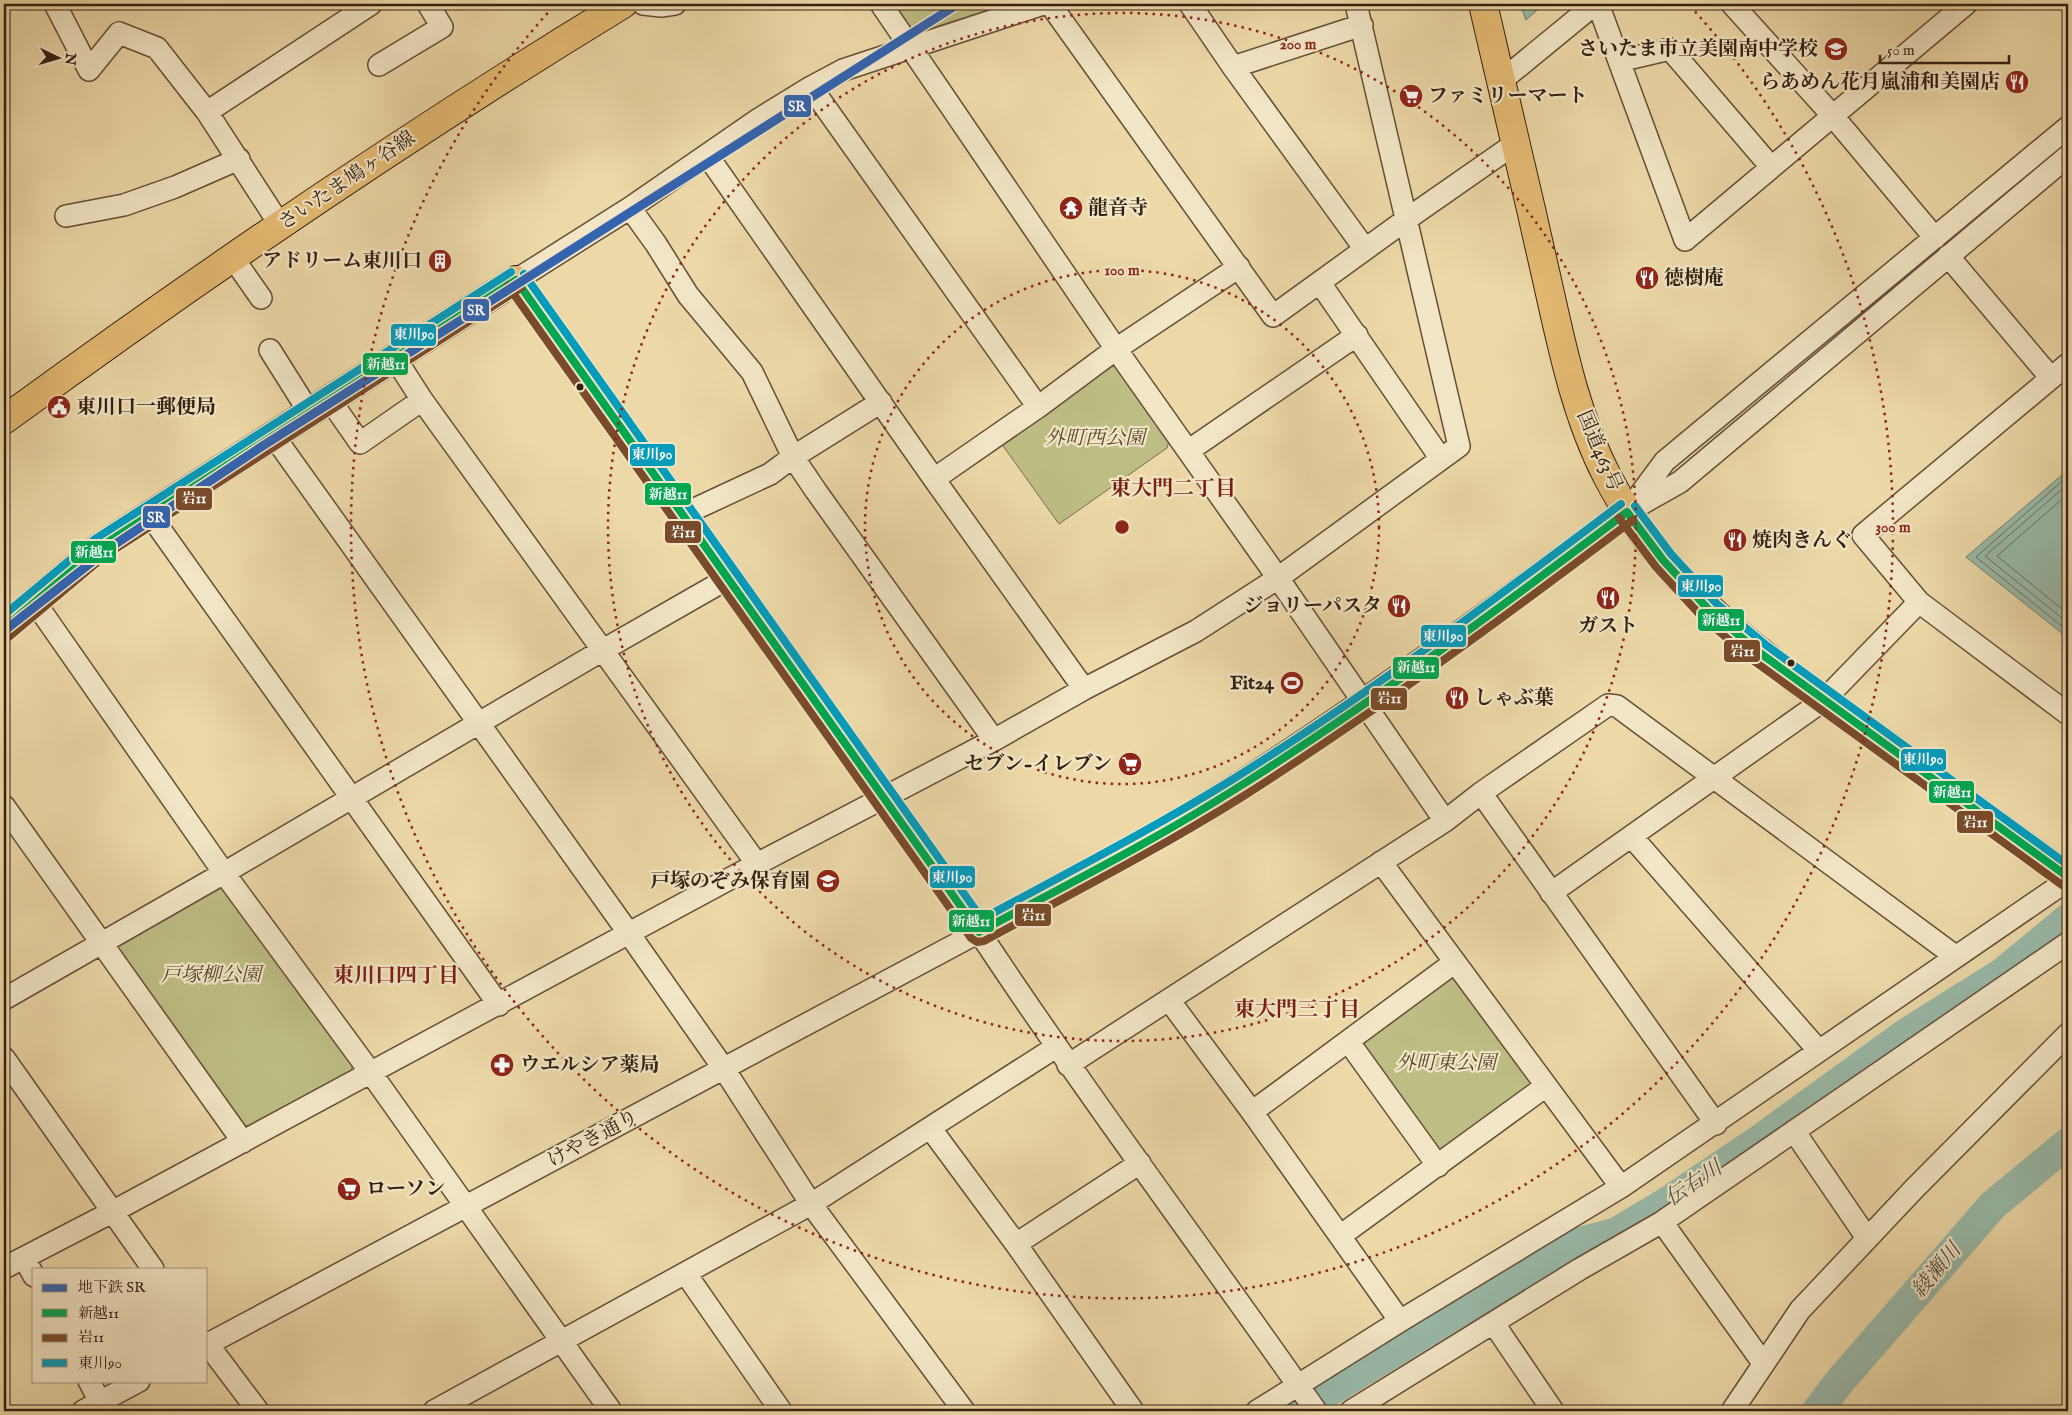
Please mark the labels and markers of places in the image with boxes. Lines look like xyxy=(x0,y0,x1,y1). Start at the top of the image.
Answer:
school or university icon: さいたま市立美園南中学校 xyxy=(1823,36,1849,62)
place label: さいたま市立美園南中学校 xyxy=(1578,37,1818,62)
restaurant icon: らあめん花月嵐浦和美園店 xyxy=(2004,69,2030,95)
place label: らあめん花月嵐浦和美園店 xyxy=(1760,70,2000,95)
supermarket icon: ファミリーマート xyxy=(1398,83,1424,109)
place label: ファミリーマート xyxy=(1428,84,1588,109)
temple icon: 龍音寺 xyxy=(1058,195,1084,221)
place label: 龍音寺 xyxy=(1088,196,1148,221)
building icon: アドリーム東川口 xyxy=(427,248,453,274)
place label: アドリーム東川口 xyxy=(262,249,422,274)
restaurant icon: 徳樹庵 xyxy=(1634,265,1660,291)
place label: 徳樹庵 xyxy=(1664,266,1724,291)
unlabelled marker xyxy=(575,382,585,392)
public building icon: 東川口一郵便局 xyxy=(46,394,72,420)
place label: 東川口一郵便局 xyxy=(76,395,216,420)
centre of rings xyxy=(1113,518,1131,536)
restaurant icon: 焼肉きんぐ xyxy=(1722,527,1748,553)
place label: 焼肉きんぐ xyxy=(1752,528,1852,553)
restaurant icon: ガスト xyxy=(1595,585,1621,611)
restaurant icon: ジョリーパスタ xyxy=(1386,593,1412,619)
place label: ジョリーパスタ xyxy=(1243,594,1382,619)
place label: ガスト xyxy=(1578,614,1638,639)
unlabelled marker xyxy=(1786,658,1796,668)
sports icon: Fit24 xyxy=(1279,670,1305,696)
place label: Fit24 xyxy=(1230,671,1275,696)
restaurant icon: しゃぶ葉 xyxy=(1444,685,1470,711)
place label: しゃぶ葉 xyxy=(1474,686,1554,711)
supermarket icon: セブン-イレブン xyxy=(1117,751,1143,777)
place label: セブン-イレブン xyxy=(964,752,1112,777)
school or university icon: 戸塚のぞみ保育園 xyxy=(815,868,841,894)
place label: 戸塚のぞみ保育園 xyxy=(650,869,810,894)
pharmacy icon: ウエルシア薬局 xyxy=(489,1052,515,1078)
place label: ウエルシア薬局 xyxy=(520,1053,660,1078)
supermarket icon: ローソン xyxy=(336,1176,362,1202)
place label: ローソン xyxy=(366,1177,445,1202)

